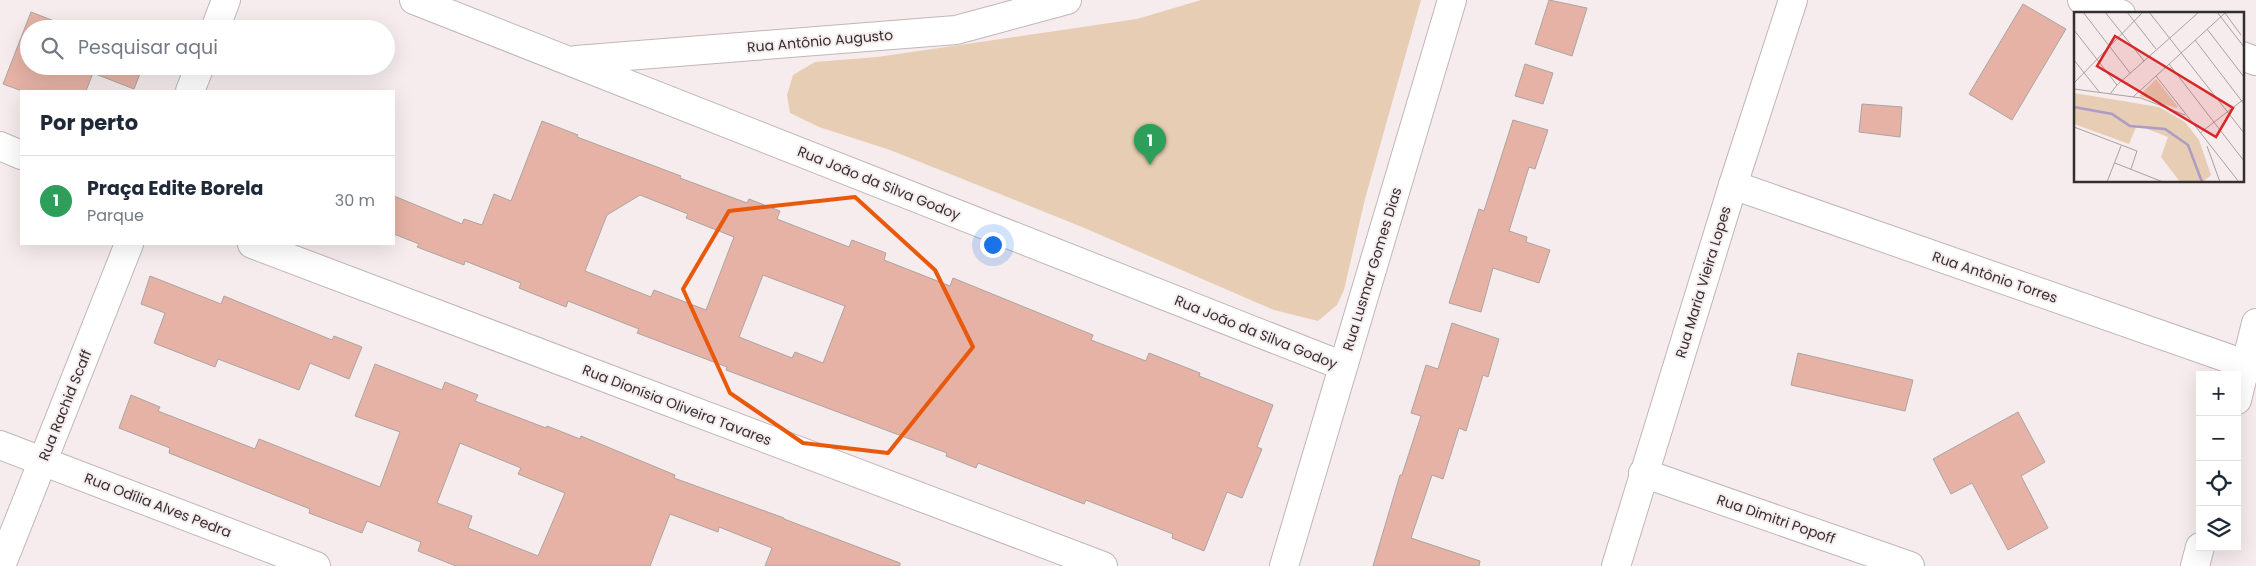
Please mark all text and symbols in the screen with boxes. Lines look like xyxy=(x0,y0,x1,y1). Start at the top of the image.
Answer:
inset map xyxy=(2074,12,2244,182)
search box xyxy=(20,20,395,75)
street label: Rua Antônio Augusto xyxy=(746,25,894,57)
icon: search xyxy=(38,34,66,62)
text: Pesquisar aqui xyxy=(78,34,218,61)
text: Por perto xyxy=(40,108,138,137)
pin: 1 xyxy=(1134,124,1166,165)
street label: Rua João da Silva Godoy xyxy=(794,141,964,225)
text: Praça Edite Borela xyxy=(87,175,264,202)
street label: Rua Lusmar Gomes Dias xyxy=(1338,185,1406,353)
text: 1 xyxy=(53,189,59,212)
text: 30 m xyxy=(335,189,375,212)
text: Parque xyxy=(87,204,144,227)
street label: Rua Maria Vieira Lopes xyxy=(1670,204,1736,360)
your location xyxy=(980,232,1006,258)
street label: Rua Antônio Torres xyxy=(1930,246,2060,308)
street label: Rua João da Silva Godoy xyxy=(1171,290,1341,374)
street label: Rua Rachid Scaff xyxy=(34,346,97,464)
street label: Rua Dionísia Oliveira Tavares xyxy=(579,360,775,450)
map controls xyxy=(2196,371,2241,551)
button: + xyxy=(2196,371,2241,416)
button: − xyxy=(2196,416,2241,461)
button: locate xyxy=(2196,461,2241,506)
street label: Rua Odília Alves Pedra xyxy=(82,468,234,542)
street label: Rua Dimitri Popoff xyxy=(1714,489,1838,549)
button: layers xyxy=(2196,506,2241,551)

